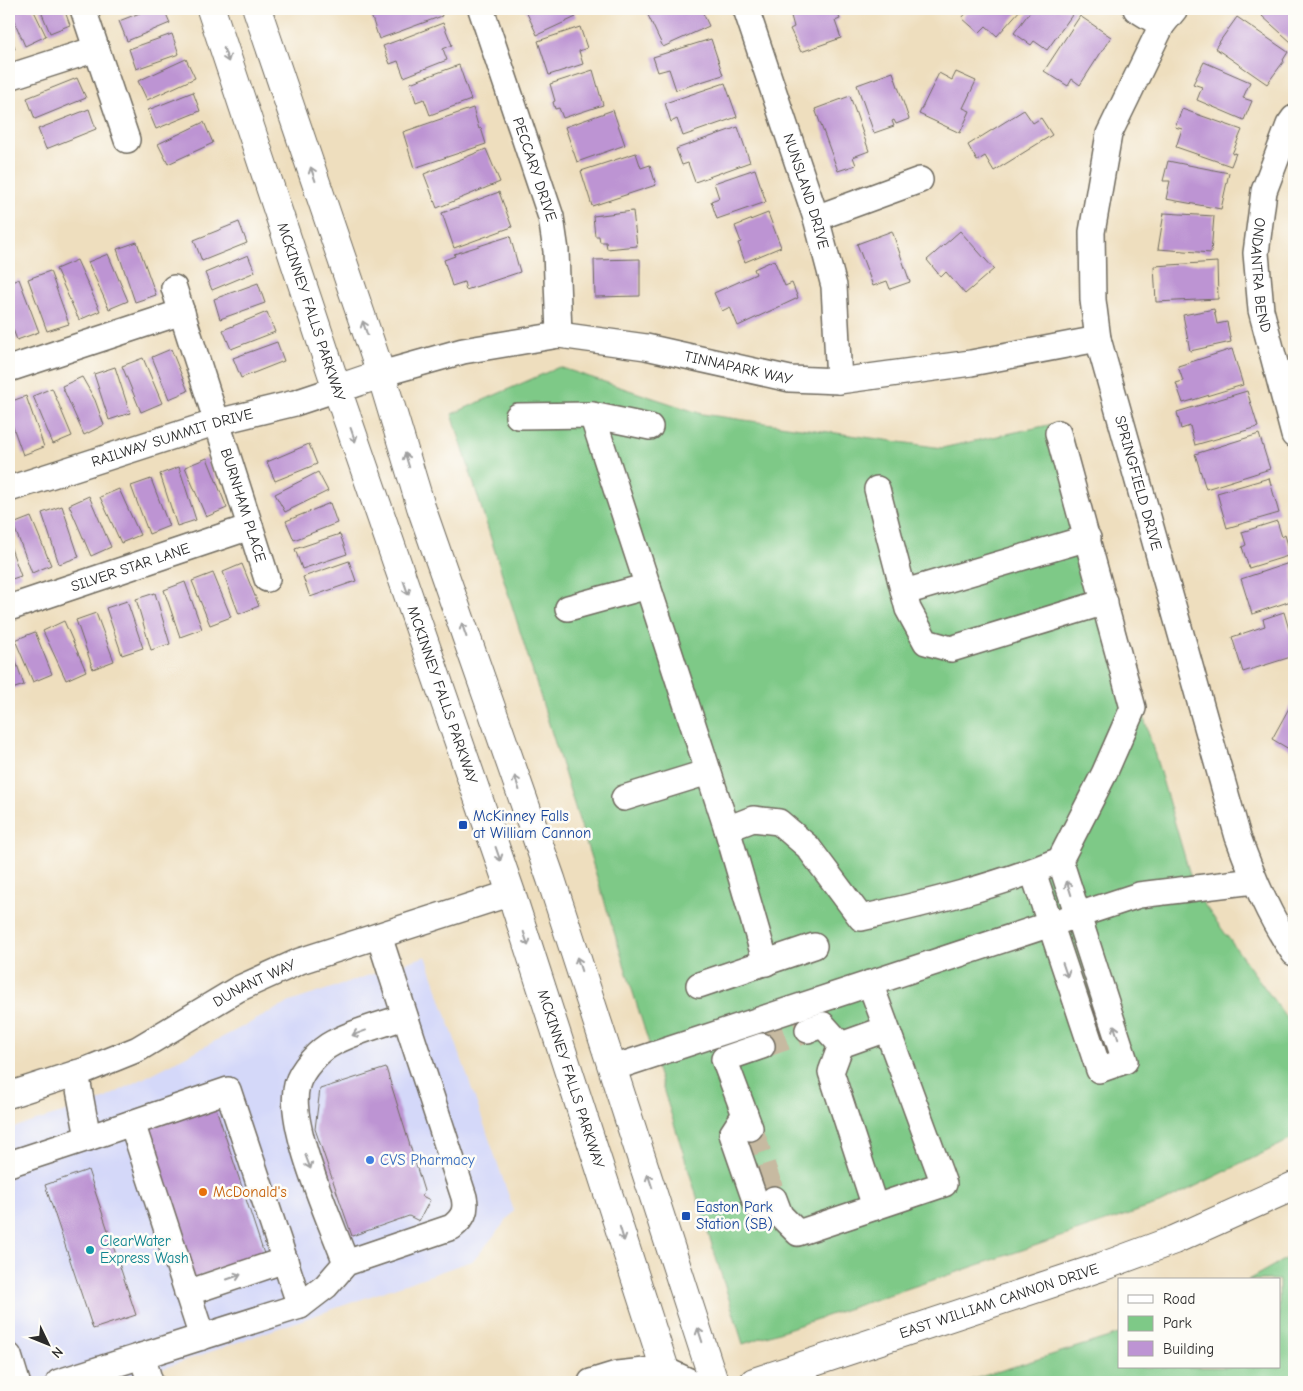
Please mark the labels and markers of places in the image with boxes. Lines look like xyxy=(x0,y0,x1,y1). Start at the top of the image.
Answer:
place label: McKinney Falls at William Cannon xyxy=(473,807,591,842)
marker: McKinney Falls at William Cannon xyxy=(457,819,469,831)
place label: CVS Pharmacy xyxy=(380,1151,475,1169)
marker: CVS Pharmacy xyxy=(364,1154,376,1166)
place label: McDonald's xyxy=(213,1183,287,1201)
marker: McDonald's xyxy=(197,1186,209,1198)
place label: Easton Park Station (SB) xyxy=(696,1198,774,1233)
marker: Easton Park Station (SB) xyxy=(680,1210,692,1222)
place label: ClearWater Express Wash xyxy=(100,1232,189,1267)
marker: ClearWater Express Wash xyxy=(84,1244,96,1256)

